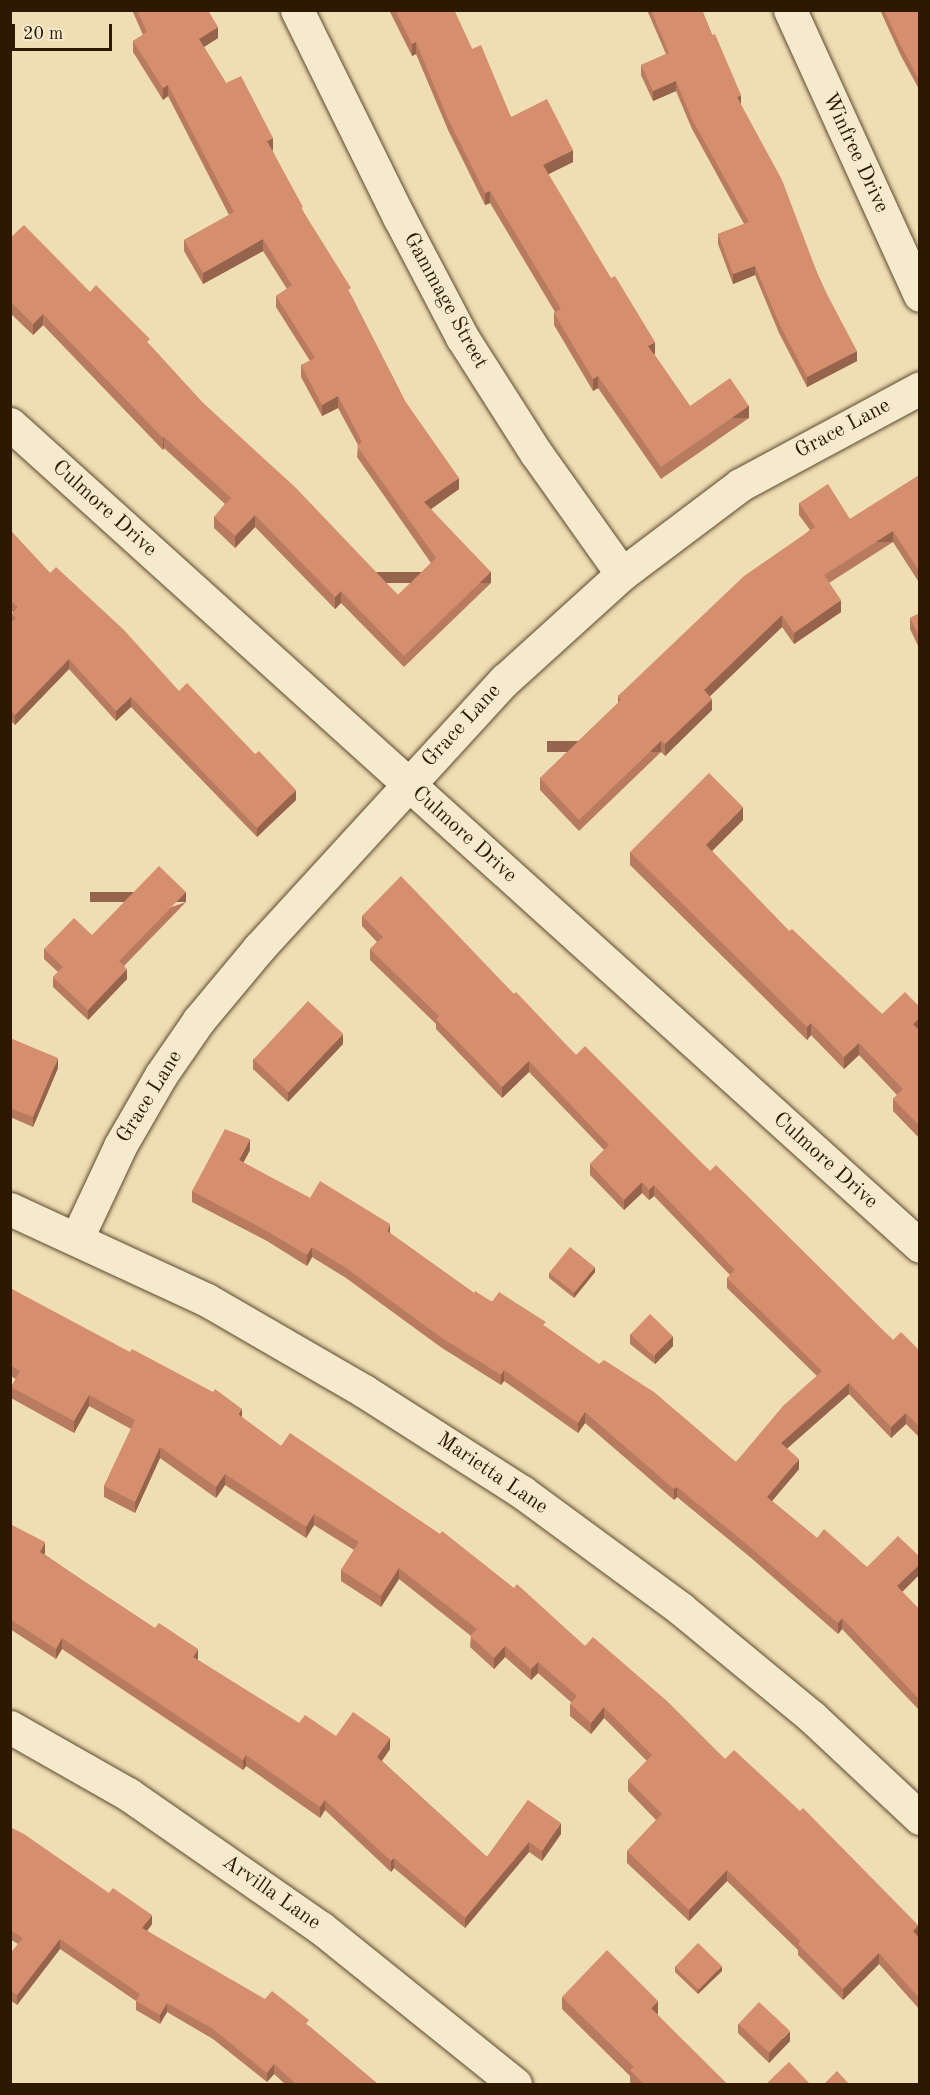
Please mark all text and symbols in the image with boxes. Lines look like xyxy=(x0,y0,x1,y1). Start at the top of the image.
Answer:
scale bar xyxy=(15,12,116,50)
text: 20 m xyxy=(23,25,63,43)
street label: Winfree Drive xyxy=(816,89,894,217)
street label: Gammage Street xyxy=(397,229,493,373)
street label: Grace Lane xyxy=(791,393,895,465)
street label: Culmore Drive xyxy=(46,455,162,563)
street label: Grace Lane xyxy=(417,679,507,773)
street label: Culmore Drive xyxy=(406,781,522,889)
street label: Grace Lane xyxy=(112,1046,188,1148)
street label: Culmore Drive xyxy=(767,1107,883,1215)
street label: Marietta Lane xyxy=(432,1428,552,1520)
street label: Arvilla Lane xyxy=(217,1850,325,1936)

